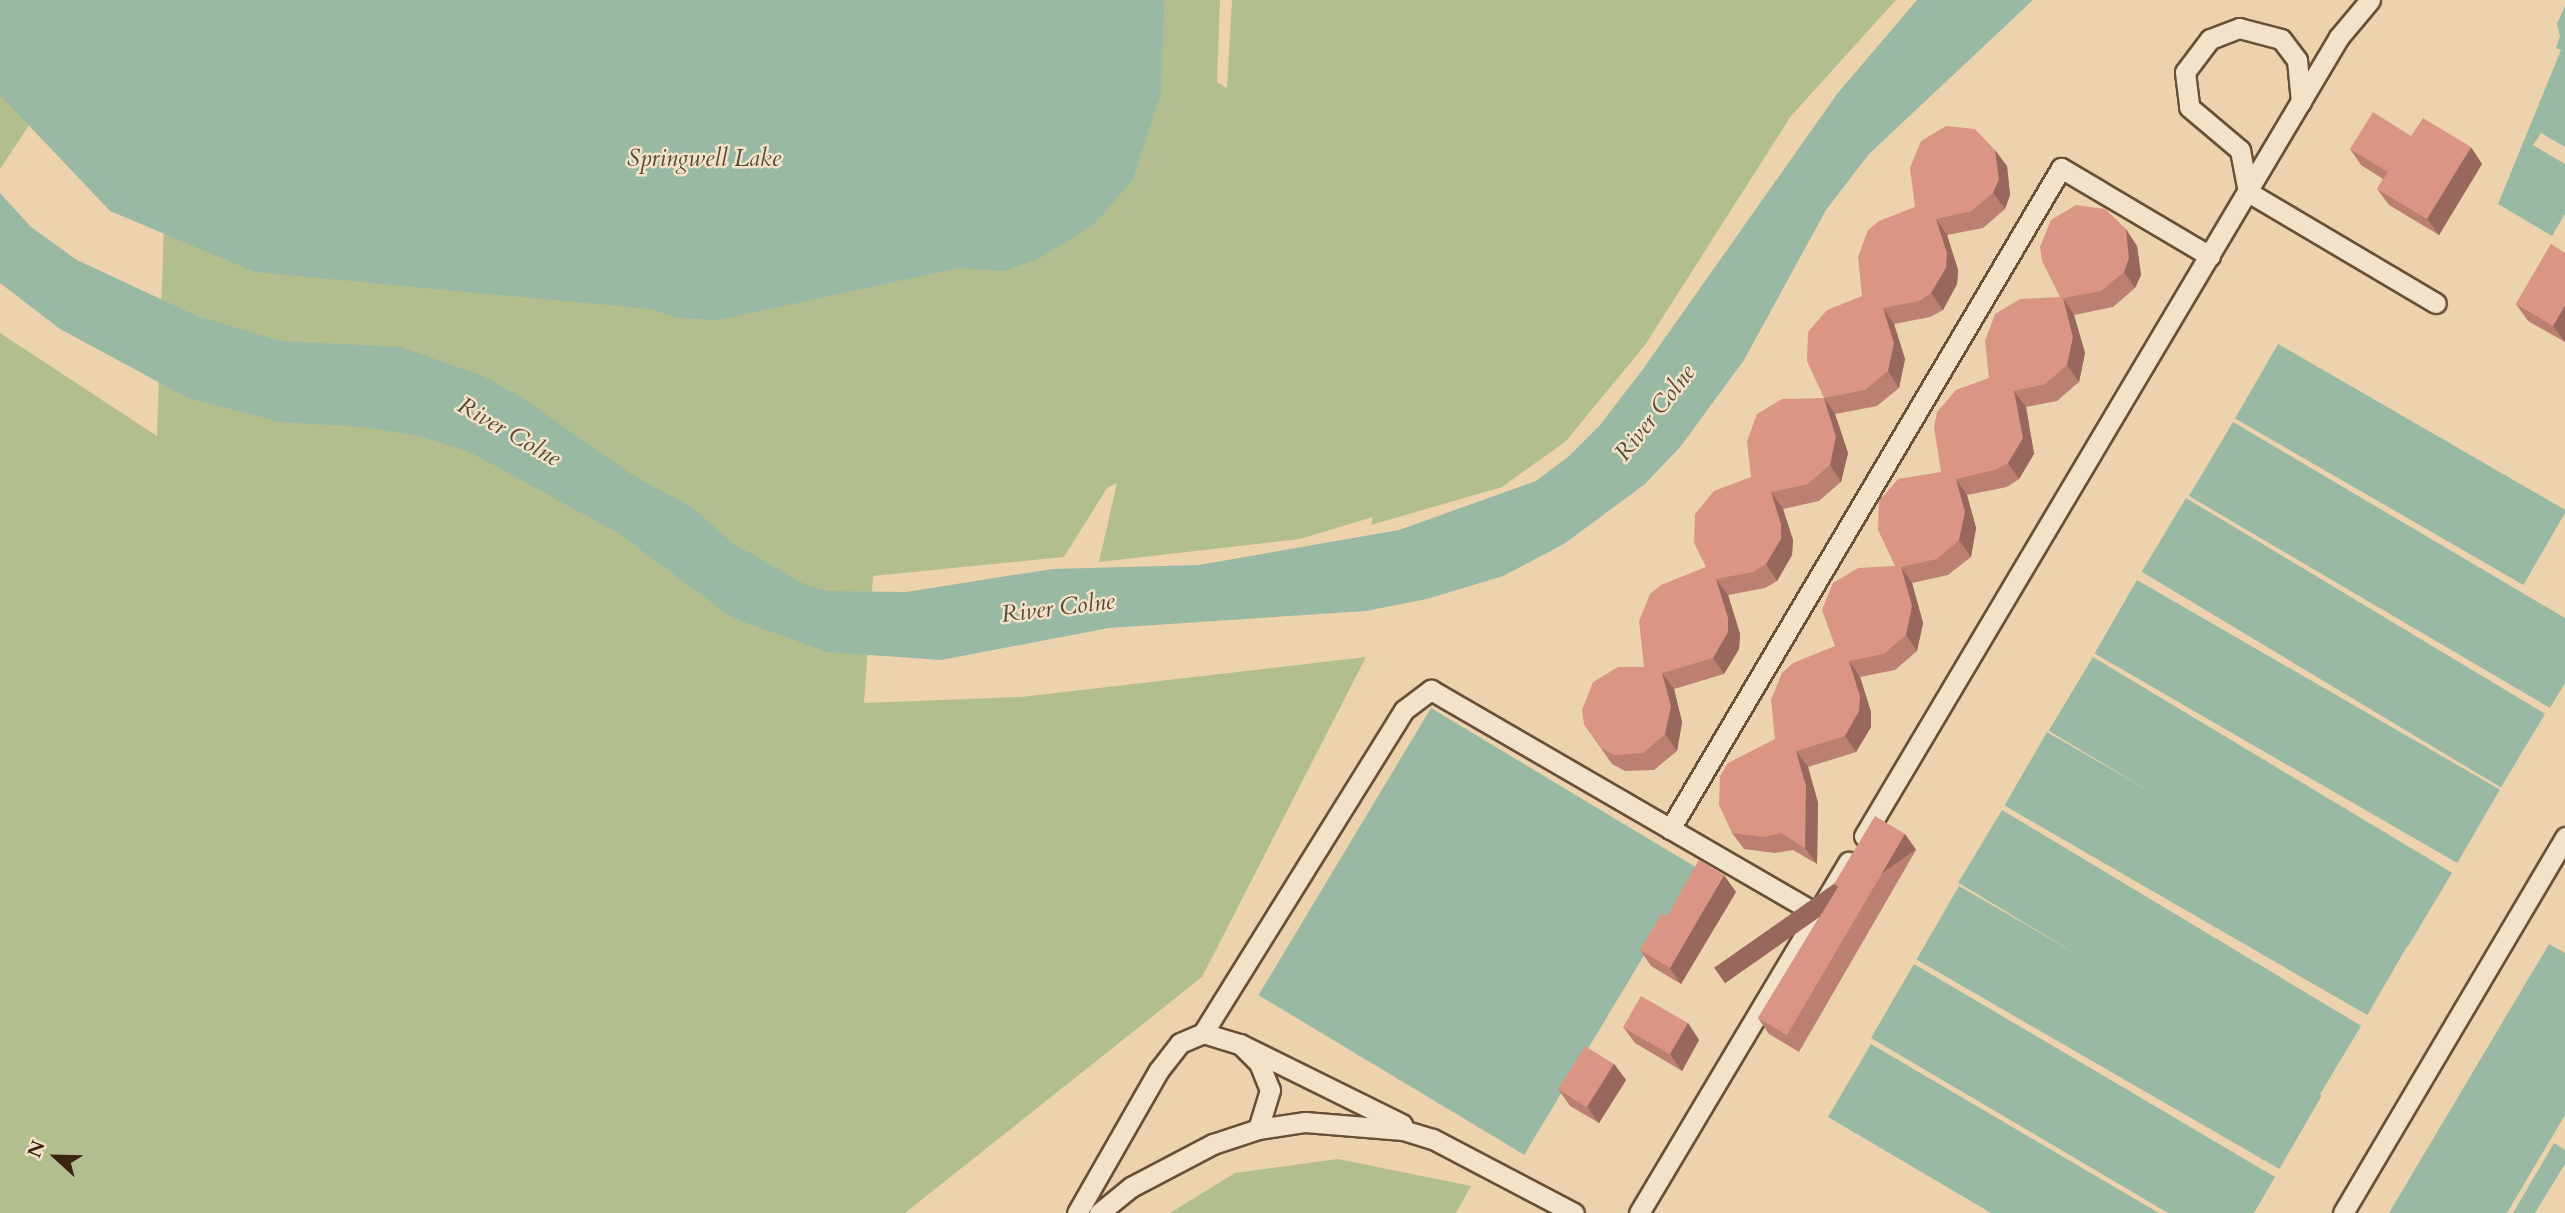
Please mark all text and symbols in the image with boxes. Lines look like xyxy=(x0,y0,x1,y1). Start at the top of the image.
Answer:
water label: Springwell Lake xyxy=(627,145,781,173)
water label: River Colne xyxy=(1609,359,1701,467)
water label: River Colne xyxy=(452,391,566,473)
water label: River Colne xyxy=(1000,587,1116,629)
north arrow xyxy=(21,1122,91,1192)
text: N xyxy=(21,1137,52,1162)

